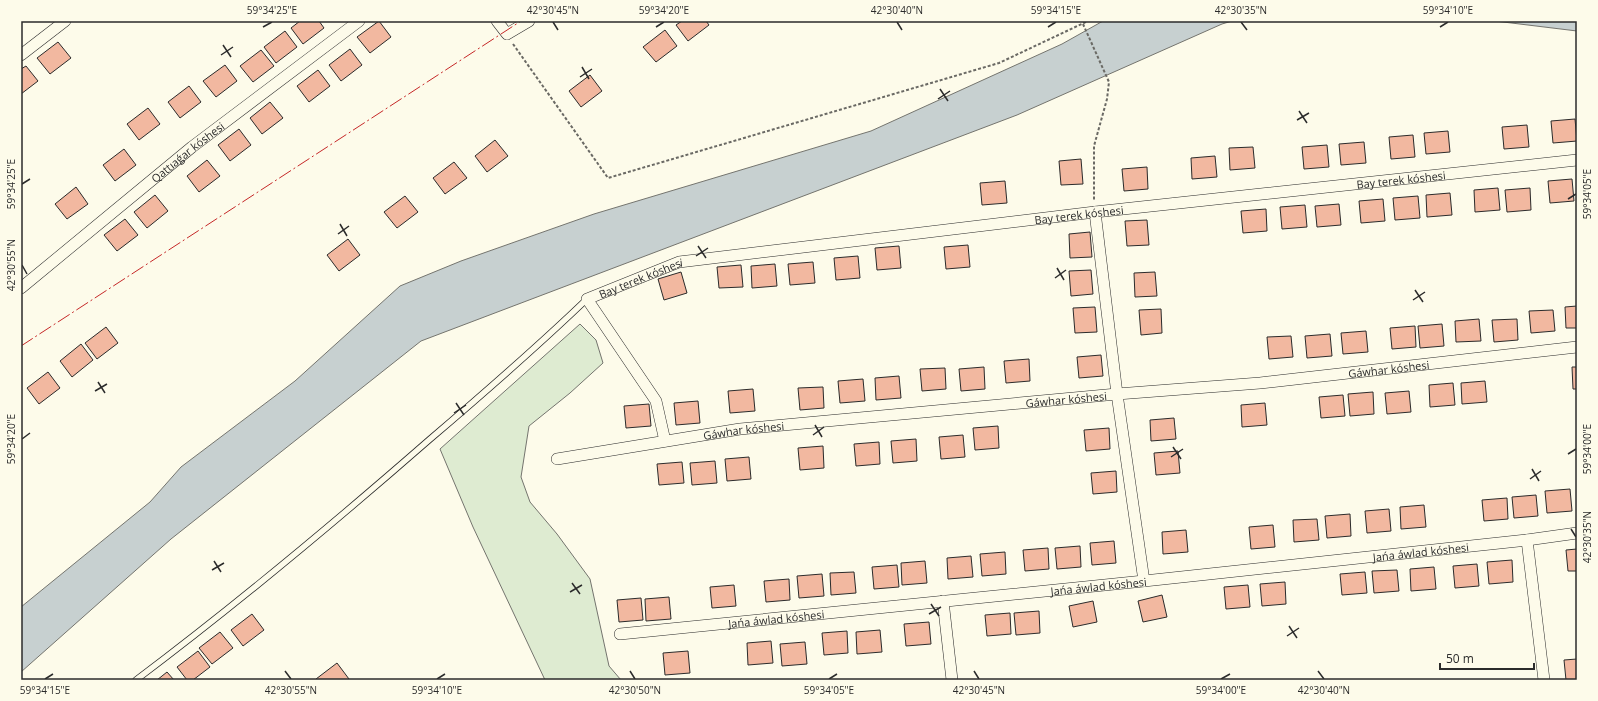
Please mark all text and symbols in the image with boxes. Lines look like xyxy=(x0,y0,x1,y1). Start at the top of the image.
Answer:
text: 59°34'25"E xyxy=(247,3,297,17)
text: 42°30'45"N xyxy=(527,3,579,17)
text: 59°34'20"E xyxy=(639,3,689,17)
text: 42°30'40"N xyxy=(871,3,923,17)
text: 59°34'15"E xyxy=(1031,3,1081,17)
text: 42°30'35"N xyxy=(1215,3,1267,17)
text: 59°34'10"E xyxy=(1423,3,1473,17)
street label: Qattıaǵar kóshesi xyxy=(148,118,227,185)
text: 59°34'25"E xyxy=(4,159,18,209)
street label: Bay terek kóshesi xyxy=(1356,167,1446,191)
text: 59°34'05"E xyxy=(1580,169,1594,219)
street label: Bay terek kóshesi xyxy=(1033,201,1124,227)
text: 42°30'55"N xyxy=(4,239,18,291)
street label: Bay terek kóshesi xyxy=(596,254,683,301)
street label: Gáwhar kóshesi xyxy=(1347,356,1430,380)
street label: Gáwhar kóshesi xyxy=(1025,387,1107,410)
text: 59°34'20"E xyxy=(4,414,18,464)
street label: Gáwhar kóshesi xyxy=(702,417,785,442)
text: 59°34'00"E xyxy=(1580,424,1594,474)
text: 42°30'35"N xyxy=(1580,511,1594,563)
street label: Jańa áwlad kóshesi xyxy=(1371,539,1470,564)
street label: Jańa áwlad kóshesi xyxy=(1049,573,1147,598)
street label: Jańa áwlad kóshesi xyxy=(726,606,825,631)
scale bar xyxy=(1440,645,1534,671)
text: 50 m xyxy=(1446,650,1474,667)
text: 59°34'15"E xyxy=(20,683,70,697)
text: 42°30'55"N xyxy=(265,683,317,697)
text: 59°34'10"E xyxy=(412,683,462,697)
text: 42°30'50"N xyxy=(609,683,661,697)
text: 59°34'05"E xyxy=(804,683,854,697)
text: 42°30'45"N xyxy=(953,683,1005,697)
text: 59°34'00"E xyxy=(1196,683,1246,697)
text: 42°30'40"N xyxy=(1298,683,1350,697)

